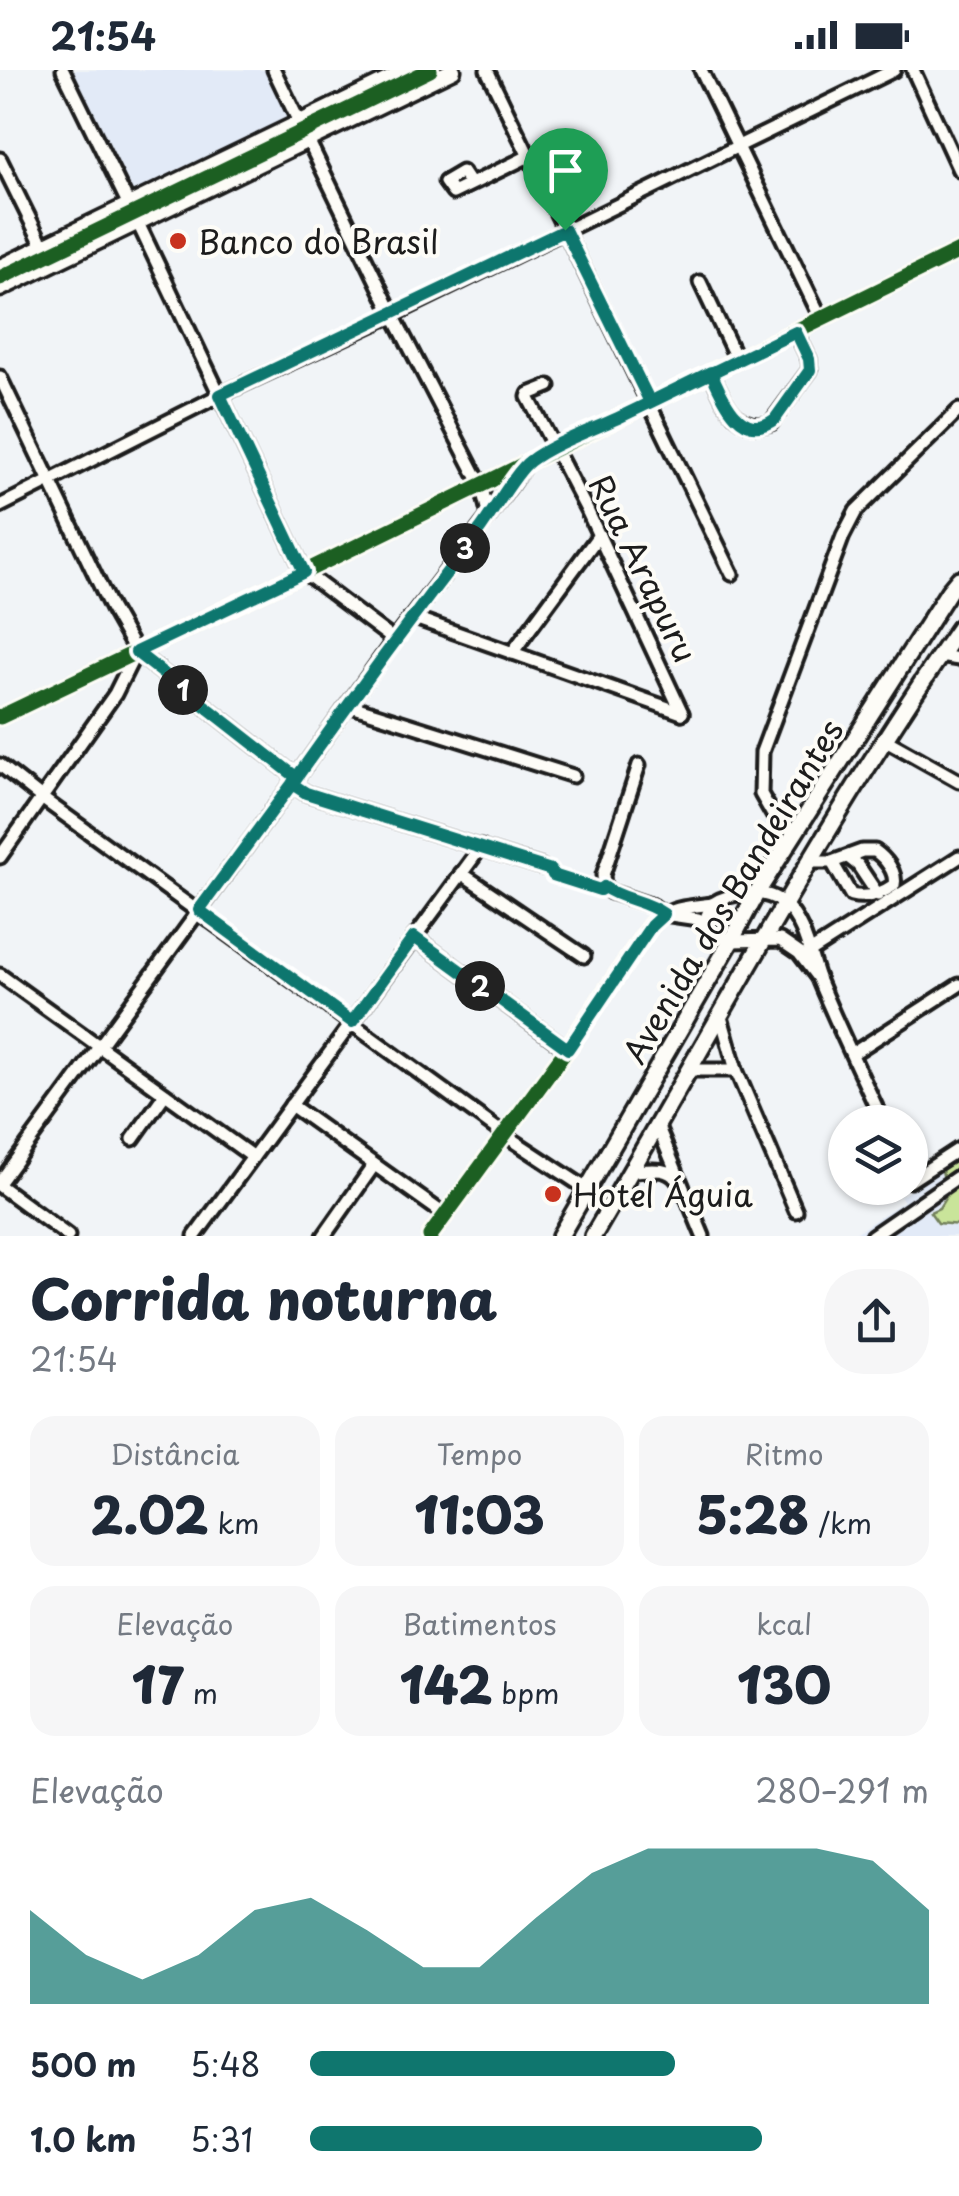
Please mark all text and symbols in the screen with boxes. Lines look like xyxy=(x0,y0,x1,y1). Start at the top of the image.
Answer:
text: 21:54 xyxy=(50,7,156,64)
pin xyxy=(523,128,608,231)
icon: arrive xyxy=(538,143,593,198)
place label: Banco do Brasil xyxy=(198,217,439,265)
marker: Banco do Brasil xyxy=(167,230,189,252)
street label: Rua Arapuru xyxy=(578,466,710,670)
pin: 3 xyxy=(440,523,490,573)
text: 3 xyxy=(456,526,474,569)
pin: 1 xyxy=(158,665,208,715)
text: 1 xyxy=(176,668,190,711)
street label: Avenida dos Bandeirantes xyxy=(610,710,854,1072)
pin: 2 xyxy=(455,961,505,1011)
text: 2 xyxy=(470,964,490,1007)
map controls xyxy=(828,1105,928,1205)
button: layers xyxy=(828,1105,928,1205)
place label: Hotel Águia xyxy=(573,1170,753,1218)
marker: Hotel Águia xyxy=(542,1183,564,1205)
text: Corrida noturna xyxy=(30,1256,498,1339)
button: share xyxy=(824,1269,929,1374)
text: 21:54 xyxy=(30,1335,118,1383)
text: Distância xyxy=(110,1432,239,1475)
text: Tempo xyxy=(437,1432,522,1475)
text: Ritmo xyxy=(745,1432,824,1475)
text: 2.02 xyxy=(90,1475,208,1551)
text: 11:03 xyxy=(414,1475,545,1551)
text: 5:28 xyxy=(696,1475,809,1551)
text: km xyxy=(208,1501,260,1544)
text: /km xyxy=(809,1501,872,1544)
text: Elevação xyxy=(116,1602,233,1645)
text: Batimentos xyxy=(403,1602,556,1645)
text: kcal xyxy=(756,1602,812,1645)
text: 17 xyxy=(132,1645,183,1721)
text: 142 xyxy=(399,1645,492,1721)
text: 130 xyxy=(737,1645,831,1721)
text: m xyxy=(183,1671,218,1714)
text: bpm xyxy=(492,1671,560,1714)
text: Elevação xyxy=(30,1766,164,1814)
text: 280–291 m xyxy=(755,1766,929,1814)
text: 500 m xyxy=(30,2040,136,2088)
text: 5:48 xyxy=(190,2040,261,2088)
text: 1.0 km xyxy=(30,2115,136,2163)
text: 5:31 xyxy=(190,2115,253,2163)

